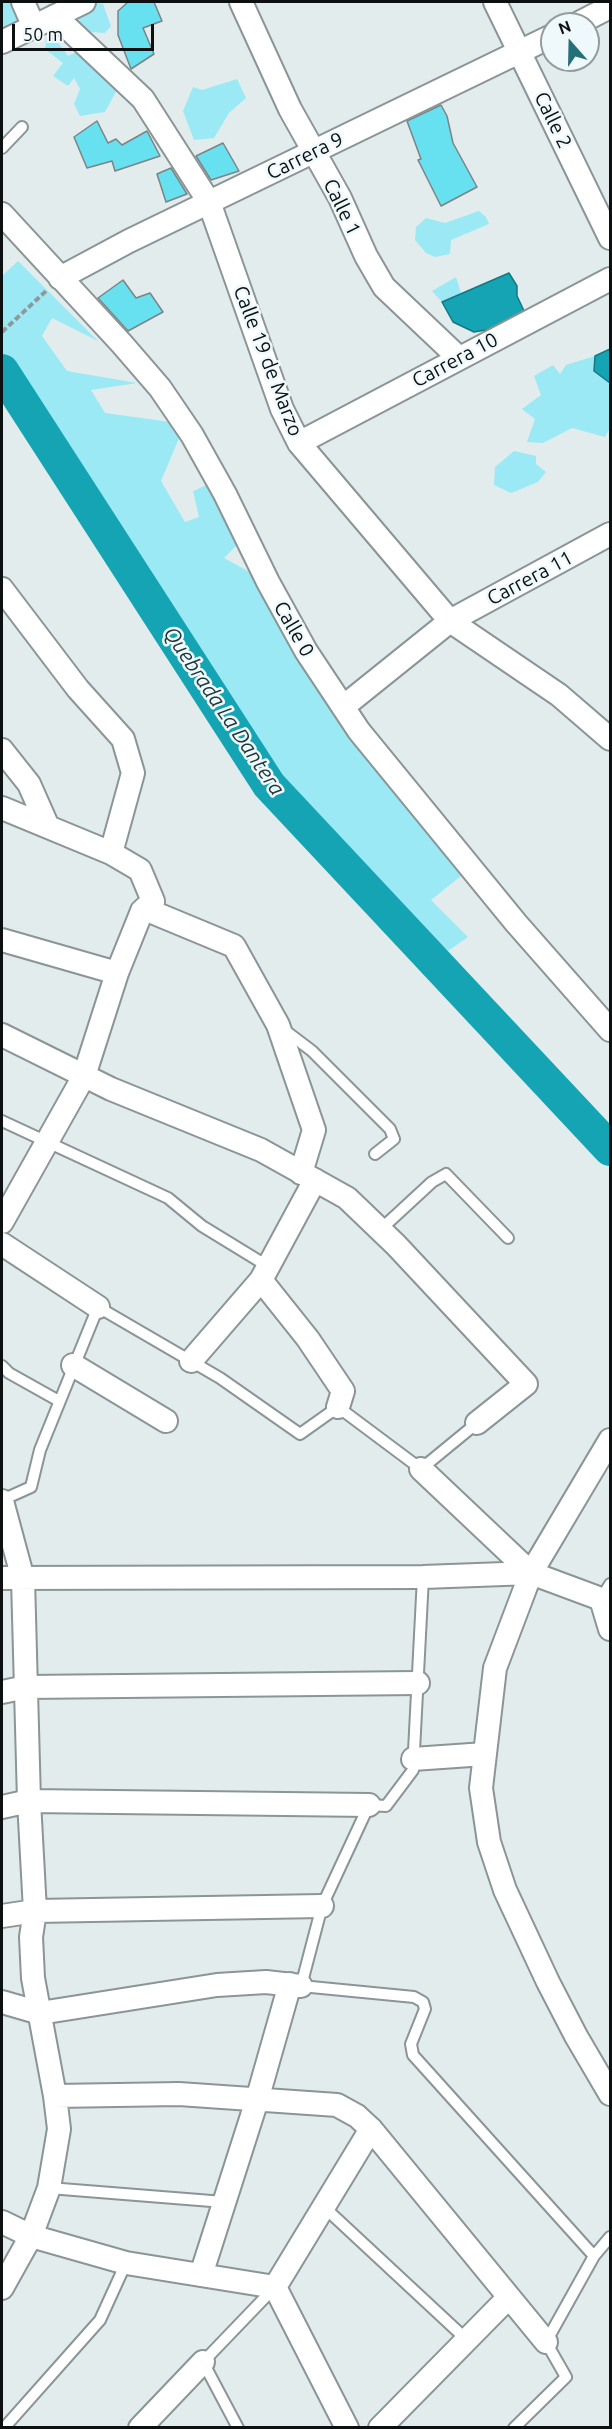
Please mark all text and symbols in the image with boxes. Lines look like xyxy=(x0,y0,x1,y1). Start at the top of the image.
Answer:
scale bar xyxy=(15,12,158,50)
north arrow xyxy=(540,12,600,72)
text: N xyxy=(556,16,573,37)
text: 50 m xyxy=(23,24,63,44)
street label: Calle 2 xyxy=(529,88,577,152)
street label: Carrera 9 xyxy=(263,127,347,185)
street label: Calle 1 xyxy=(318,175,366,239)
street label: Calle 19 de Marzo xyxy=(228,282,308,440)
street label: Carrera 10 xyxy=(408,327,502,393)
street label: Carrera 11 xyxy=(483,545,577,611)
street label: Calle 0 xyxy=(269,597,319,661)
water label: Quebrada La Dantera xyxy=(158,622,290,800)

